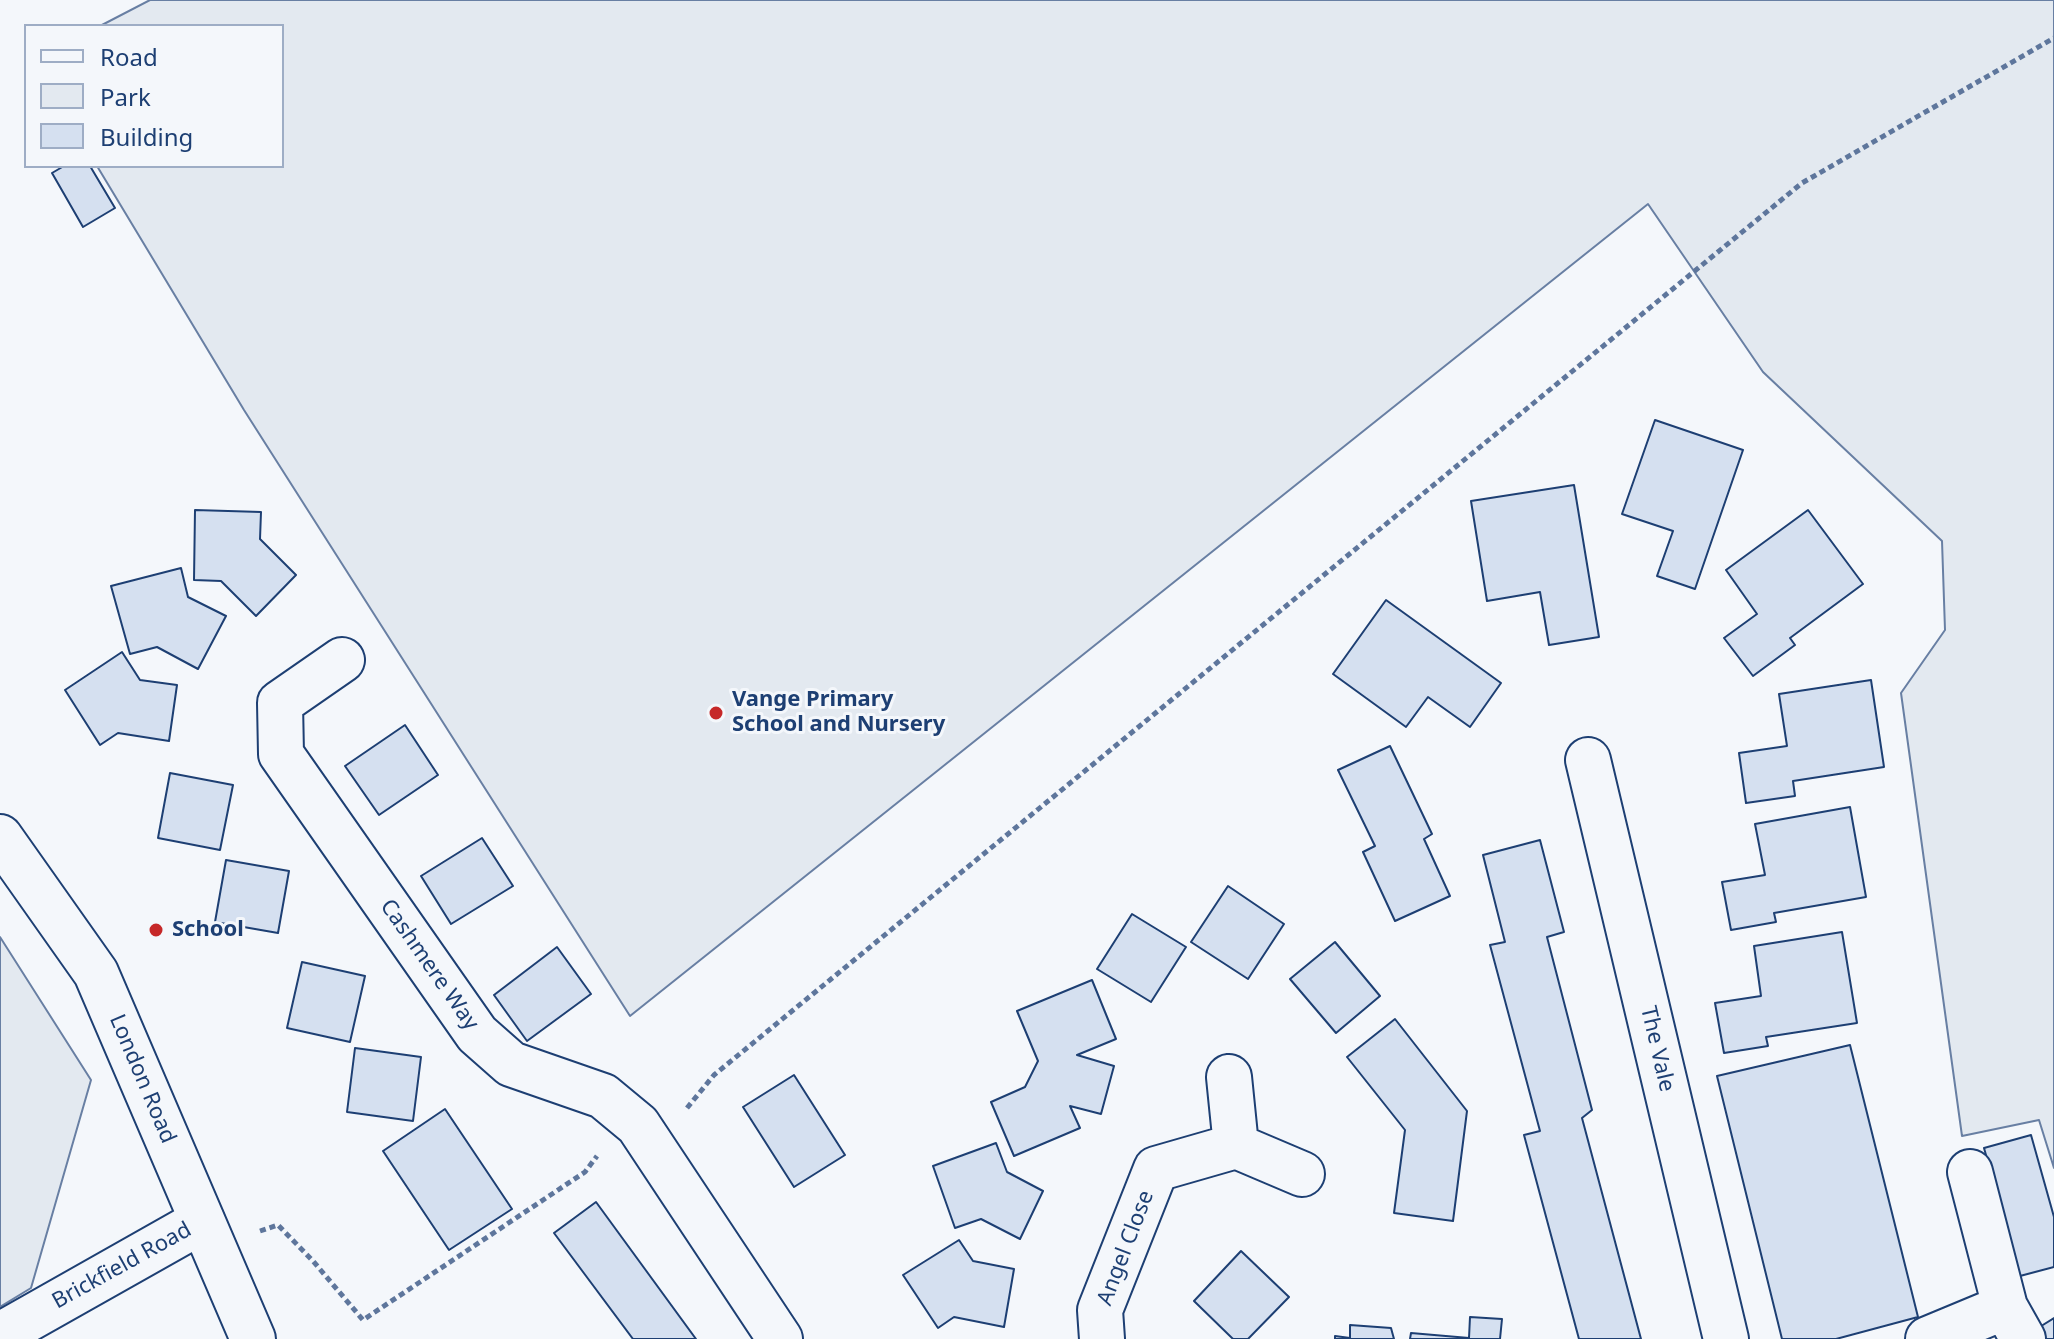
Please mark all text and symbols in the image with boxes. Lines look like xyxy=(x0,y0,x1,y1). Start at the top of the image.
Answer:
legend xyxy=(24,24,284,168)
text: Road xyxy=(100,40,158,73)
text: Park xyxy=(100,80,151,113)
text: Building xyxy=(100,120,193,153)
place label: Vange Primary School and Nursery xyxy=(732,687,945,738)
marker: Vange Primary School and Nursery xyxy=(707,704,725,722)
street label: Cashmere Way xyxy=(374,894,484,1036)
place label: School xyxy=(172,917,244,943)
marker: School xyxy=(147,921,165,939)
street label: The Vale xyxy=(1634,1004,1680,1094)
street label: London Road xyxy=(103,1011,181,1147)
street label: Angel Close xyxy=(1092,1187,1160,1309)
street label: Brickfield Road xyxy=(48,1217,196,1315)

